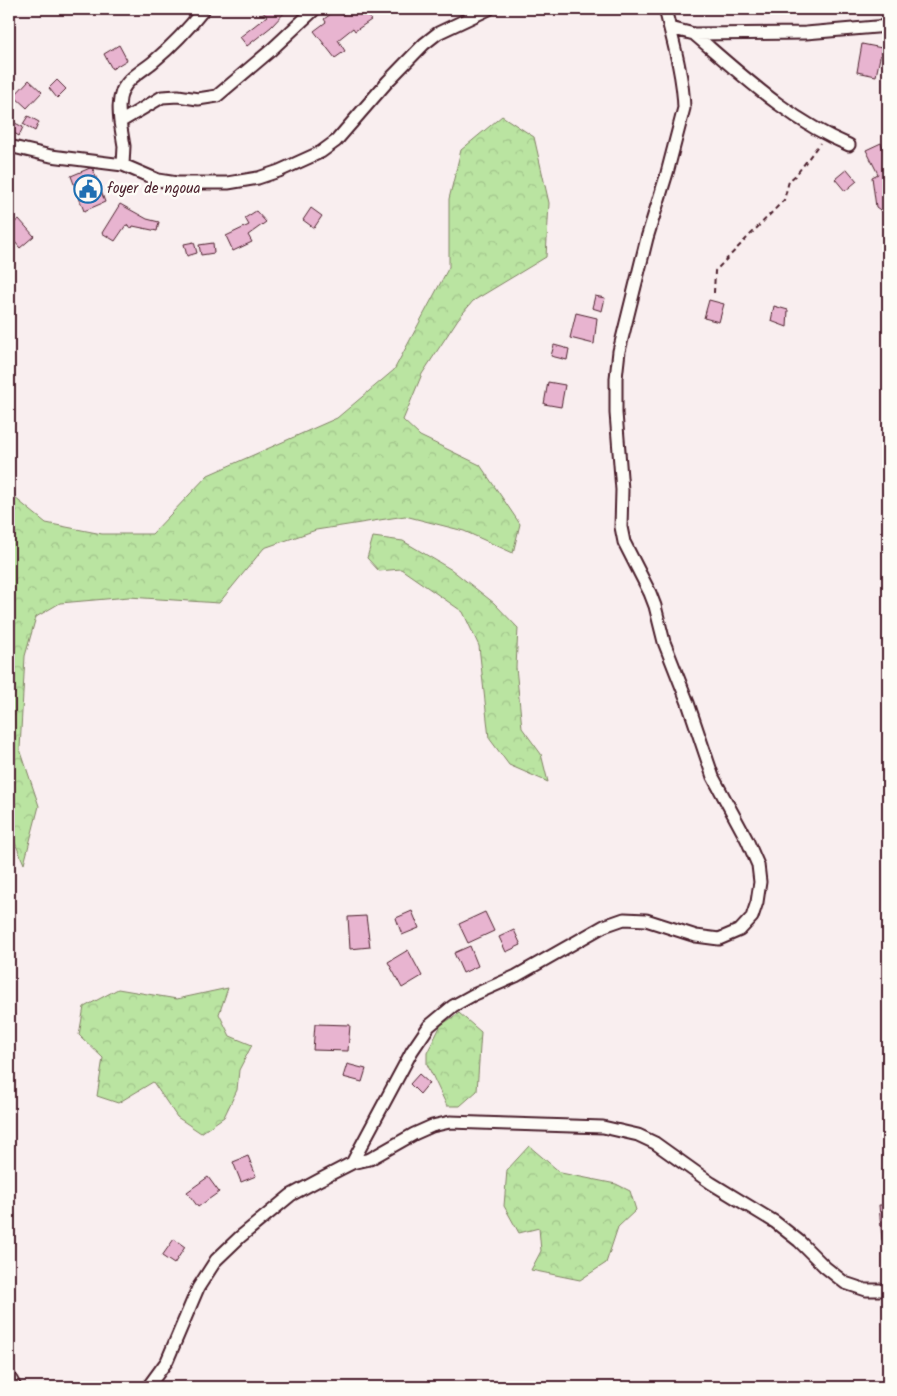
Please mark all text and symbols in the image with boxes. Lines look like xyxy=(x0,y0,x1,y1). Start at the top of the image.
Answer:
public building icon: foyer de ngoua xyxy=(73,174,103,204)
place label: foyer de ngoua xyxy=(107,177,201,201)

